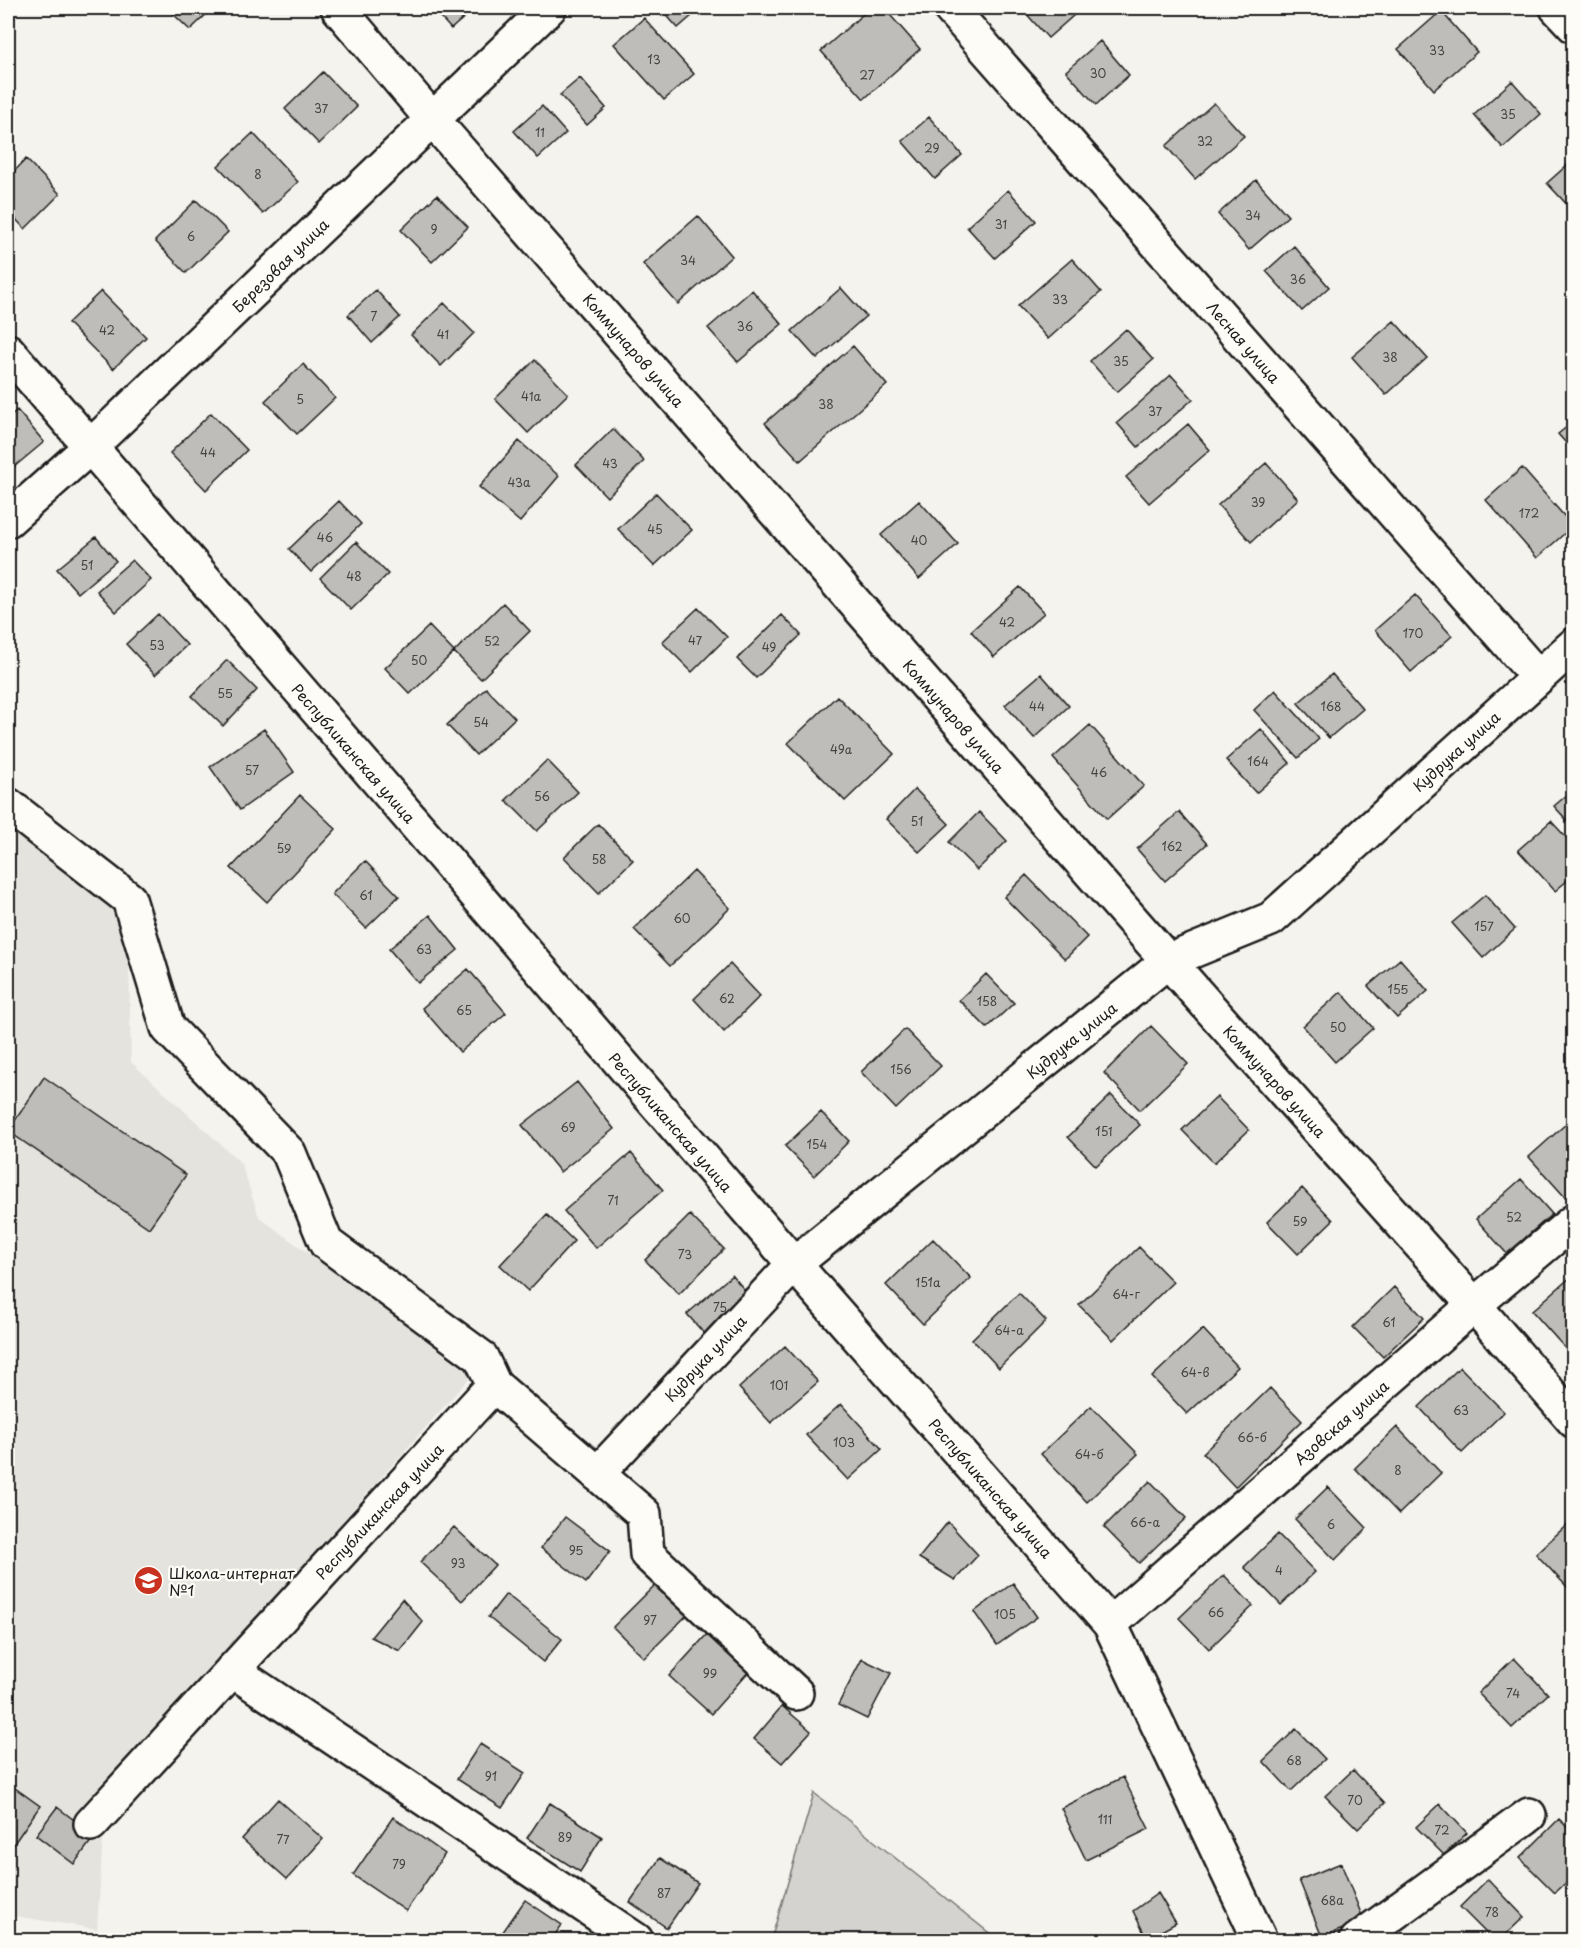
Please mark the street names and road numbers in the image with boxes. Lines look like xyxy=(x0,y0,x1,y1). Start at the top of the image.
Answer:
street label: Березовая улица xyxy=(226,212,334,317)
street label: Коммунаров улица xyxy=(578,288,690,412)
street label: Лесная улица xyxy=(1202,296,1286,388)
street label: Коммунаров улица xyxy=(898,654,1010,778)
street label: Республиканская улица xyxy=(287,678,422,828)
street label: Кудрука улица xyxy=(1407,705,1505,797)
street label: Кудрука улица xyxy=(1021,996,1122,1084)
street label: Коммунаров улица xyxy=(1218,1020,1332,1143)
street label: Республиканская улица xyxy=(604,1047,739,1197)
street label: Кудрука улица xyxy=(659,1309,752,1406)
street label: Азовская улица xyxy=(1289,1374,1394,1470)
street label: Республиканская улица xyxy=(924,1413,1059,1563)
street label: Республиканская улица xyxy=(310,1437,449,1584)

